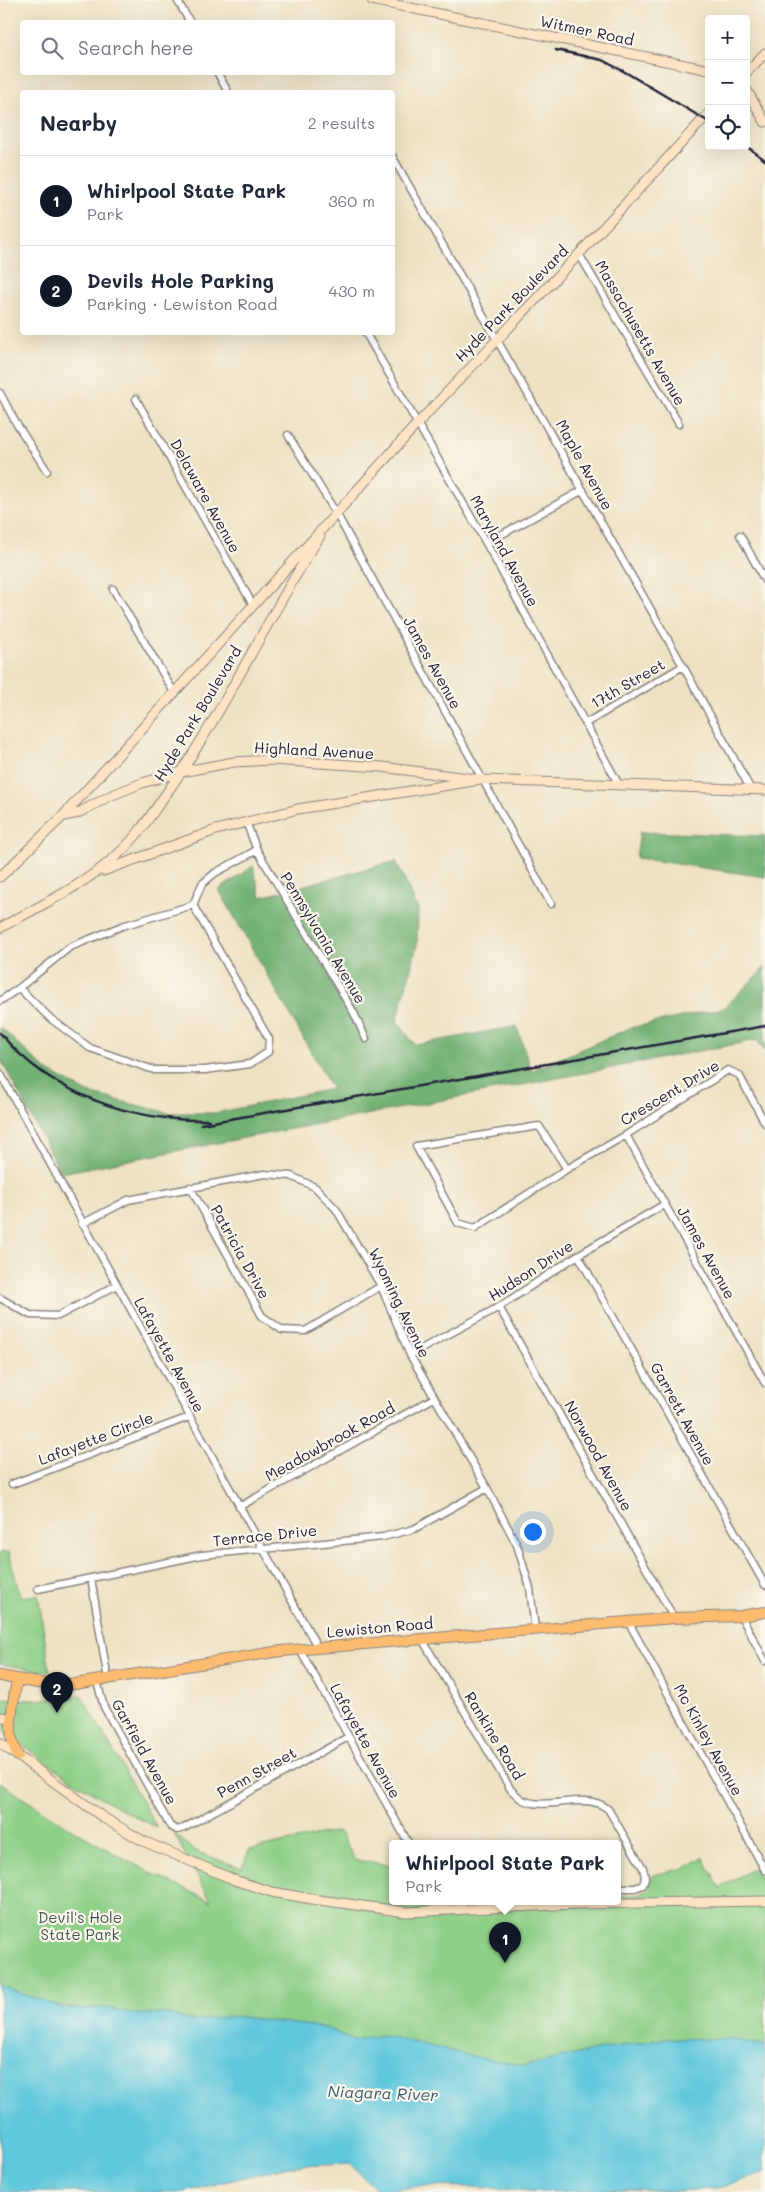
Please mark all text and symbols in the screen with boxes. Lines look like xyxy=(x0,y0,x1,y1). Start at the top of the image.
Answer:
street label: Witmer Road xyxy=(539,10,636,50)
map controls xyxy=(705,15,750,150)
button: + xyxy=(705,15,750,60)
search box xyxy=(20,20,395,75)
icon: search xyxy=(38,34,66,62)
text: Search here xyxy=(78,35,194,60)
button: − xyxy=(705,60,750,105)
button: locate xyxy=(705,105,750,150)
text: Nearby xyxy=(40,109,117,136)
text: 2 results xyxy=(308,112,375,133)
text: Whirlpool State Park xyxy=(87,178,286,203)
text: 1 xyxy=(52,190,60,211)
text: 360 m xyxy=(328,190,375,211)
text: Park xyxy=(87,203,123,224)
street label: Hyde Park Boulevard xyxy=(450,241,572,366)
street label: Massachusetts Avenue xyxy=(591,256,691,409)
text: Devils Hole Parking xyxy=(87,268,274,293)
text: 2 xyxy=(52,280,60,301)
text: 430 m xyxy=(328,280,375,301)
text: Parking · Lewiston Road xyxy=(87,293,277,314)
street label: Maple Avenue xyxy=(552,416,618,513)
street label: Delaware Avenue xyxy=(166,435,245,556)
street label: Maryland Avenue xyxy=(466,491,544,610)
street label: James Avenue xyxy=(399,613,467,712)
street label: Hyde Park Boulevard xyxy=(149,642,246,785)
street label: 17th Street xyxy=(587,654,668,712)
street label: Highland Avenue xyxy=(254,737,375,763)
street label: Pennsylvania Avenue xyxy=(277,868,371,1007)
street label: Crescent Drive xyxy=(616,1055,723,1130)
street label: Patricia Drive xyxy=(207,1201,275,1302)
street label: James Avenue xyxy=(673,1203,741,1302)
street label: Hudson Drive xyxy=(484,1235,577,1305)
street label: Wyoming Avenue xyxy=(365,1244,435,1361)
street label: Lafayette Avenue xyxy=(130,1293,210,1416)
street label: Garrett Avenue xyxy=(646,1358,719,1469)
street label: Meadowbrook Road xyxy=(261,1397,398,1485)
street label: Norwood Avenue xyxy=(560,1397,637,1514)
street label: Lafayette Circle xyxy=(35,1407,156,1469)
your location xyxy=(520,1519,546,1545)
street label: Terrace Drive xyxy=(212,1520,318,1550)
street label: Lewiston Road xyxy=(326,1612,434,1642)
pin: 2 xyxy=(41,1672,73,1713)
street label: Lafayette Avenue xyxy=(326,1679,406,1802)
street label: Mc Kinley Avenue xyxy=(670,1680,748,1799)
street label: Rankine Road xyxy=(461,1688,529,1783)
street label: Garfield Avenue xyxy=(108,1695,182,1808)
street label: Penn Street xyxy=(213,1742,300,1802)
popup xyxy=(389,1840,621,1905)
text: Whirlpool State Park xyxy=(405,1850,605,1875)
text: Park xyxy=(405,1875,442,1896)
park label: Devil's Hole State Park xyxy=(38,1907,122,1944)
pin: 1 xyxy=(489,1922,521,1963)
water label: Niagara River xyxy=(327,2080,439,2105)

